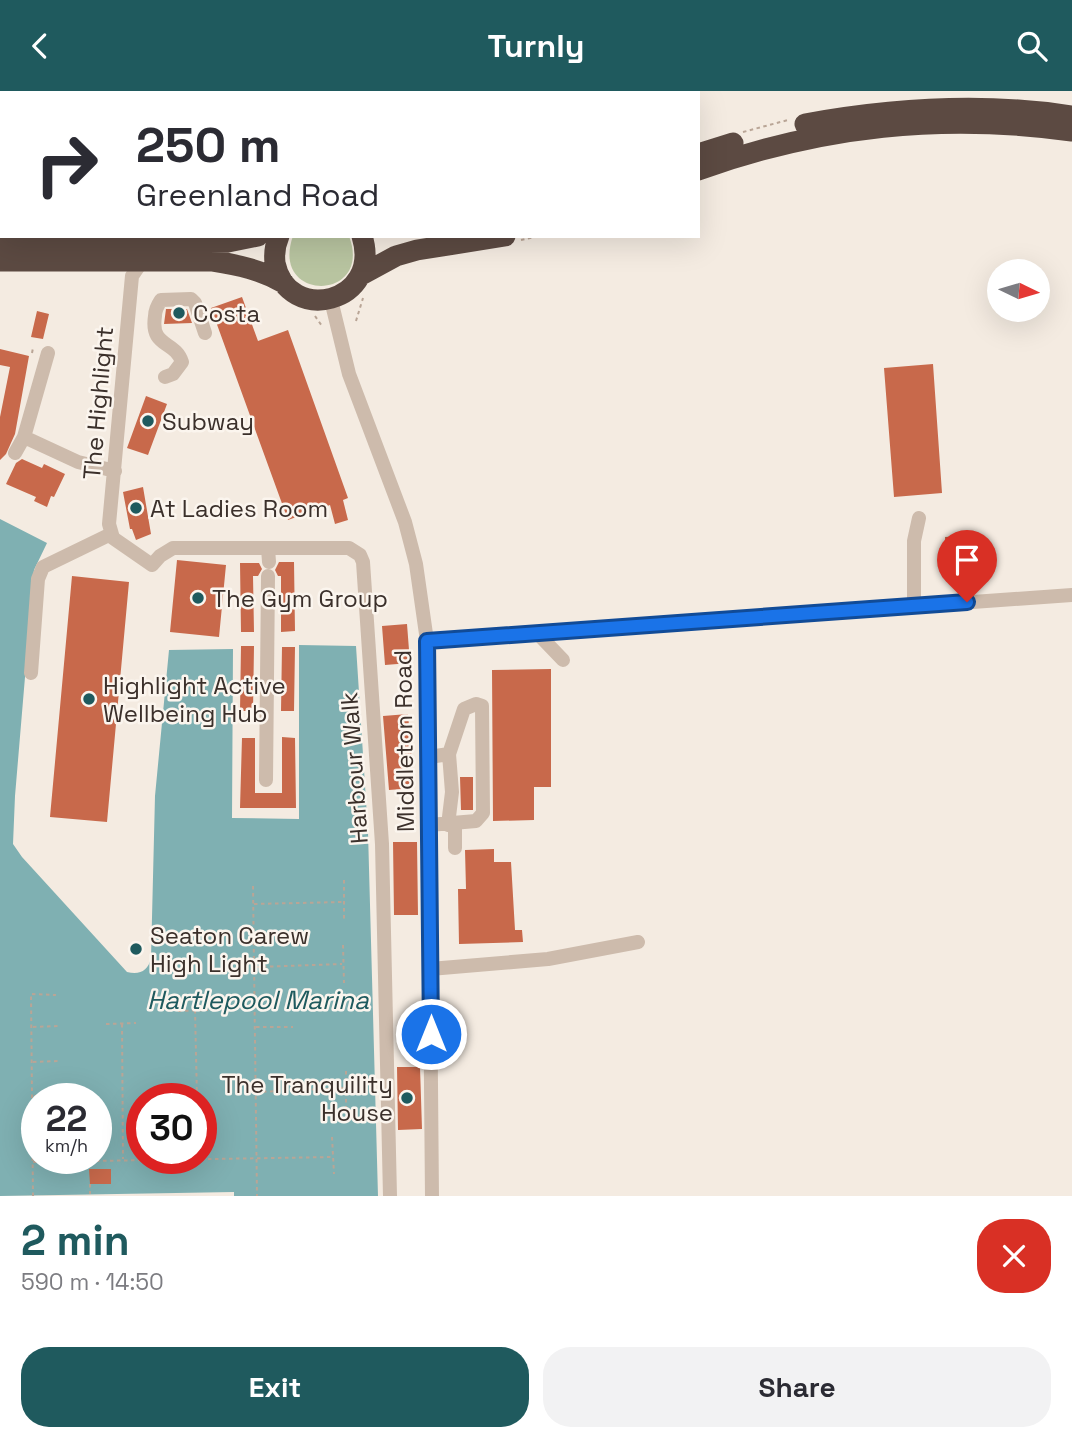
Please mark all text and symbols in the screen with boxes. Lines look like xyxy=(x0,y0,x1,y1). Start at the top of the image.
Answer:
text: Turnly xyxy=(488,26,584,66)
icon: back xyxy=(21,27,59,65)
icon: search xyxy=(1013,27,1051,65)
text: 250 m xyxy=(136,114,281,176)
icon: right xyxy=(21,119,112,210)
text: Greenland Road xyxy=(136,175,379,215)
north arrow xyxy=(987,259,1050,322)
map controls xyxy=(987,259,1050,322)
place label: Costa xyxy=(193,298,261,329)
marker: Costa xyxy=(171,305,187,321)
street label: The Highlight xyxy=(76,325,120,481)
place label: Subway xyxy=(162,406,254,437)
marker: Subway xyxy=(140,413,156,429)
place label: At Ladies Room xyxy=(150,493,328,524)
marker: At Ladies Room xyxy=(128,500,144,516)
pin xyxy=(937,530,997,602)
icon: arrive xyxy=(948,541,986,579)
place label: The Gym Group xyxy=(212,583,388,614)
marker: The Gym Group xyxy=(190,590,206,606)
street label: Middleton Road xyxy=(387,650,421,832)
place label: Highlight Active Wellbeing Hub xyxy=(103,670,286,729)
marker: Highlight Active Wellbeing Hub xyxy=(81,691,97,707)
street label: Harbour Walk xyxy=(333,691,375,845)
place label: Seaton Carew High Light xyxy=(150,920,309,979)
marker: Seaton Carew High Light xyxy=(128,941,144,957)
water label: Hartlepool Marina xyxy=(147,983,370,1017)
position arrow xyxy=(394,997,468,1071)
place label: The Tranquility House xyxy=(221,1069,393,1128)
speed limit sign: 30 xyxy=(126,1083,217,1174)
marker: The Tranquility House xyxy=(399,1090,415,1106)
text: 22 xyxy=(46,1097,87,1141)
text: km/h xyxy=(45,1134,88,1157)
text: 2 min xyxy=(21,1214,130,1267)
button: close xyxy=(977,1219,1051,1293)
text: 590 m · 14:50 xyxy=(21,1267,164,1297)
button: Exit xyxy=(21,1347,529,1427)
button: Share xyxy=(543,1347,1051,1427)

